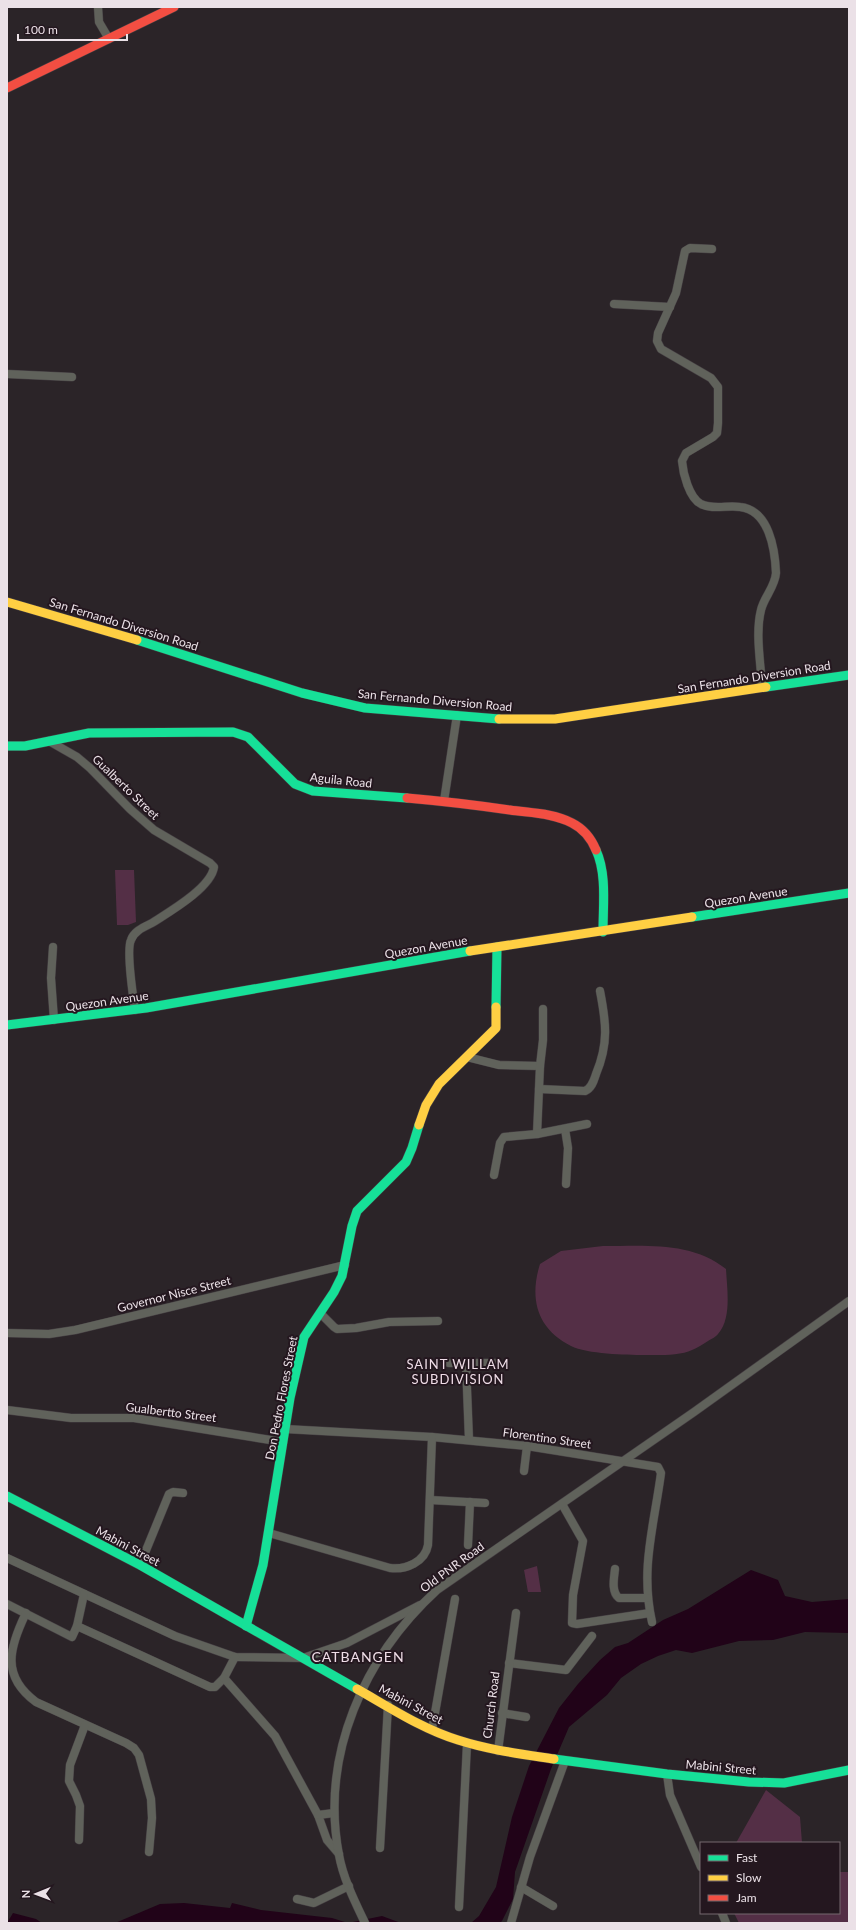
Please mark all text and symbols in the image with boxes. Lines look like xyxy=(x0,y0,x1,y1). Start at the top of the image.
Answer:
scale bar xyxy=(18,16,127,42)
text: 100 m xyxy=(24,22,58,37)
street label: San Fernando Diversion Road xyxy=(48,594,200,654)
street label: San Fernando Diversion Road xyxy=(676,657,832,697)
street label: San Fernando Diversion Road xyxy=(357,686,513,714)
street label: Gualberto Street xyxy=(89,751,163,823)
street label: Aguila Road xyxy=(309,769,373,791)
street label: Quezon Avenue xyxy=(703,883,789,911)
street label: Quezon Avenue xyxy=(383,932,469,962)
street label: Quezon Avenue xyxy=(64,988,150,1014)
street label: Governor Nisce Street xyxy=(116,1272,233,1315)
street label: Don Pedro Flores Street xyxy=(262,1334,301,1461)
district label: SAINT WILLAM SUBDIVISION xyxy=(406,1356,510,1387)
street label: Gualbertto Street xyxy=(125,1399,218,1425)
street label: Florentino Street xyxy=(502,1424,593,1452)
street label: Mabini Street xyxy=(93,1523,163,1570)
street label: Old PNR Road xyxy=(417,1539,487,1595)
district label: CATBANGEN xyxy=(311,1648,405,1665)
street label: Church Road xyxy=(479,1671,503,1739)
street label: Mabini Street xyxy=(376,1681,446,1728)
street label: Mabini Street xyxy=(685,1756,758,1778)
legend xyxy=(700,1842,840,1914)
text: Fast xyxy=(736,1850,758,1865)
text: Slow xyxy=(736,1870,762,1885)
north arrow xyxy=(16,1874,56,1914)
text: N xyxy=(19,1890,32,1899)
text: Jam xyxy=(736,1890,757,1905)

